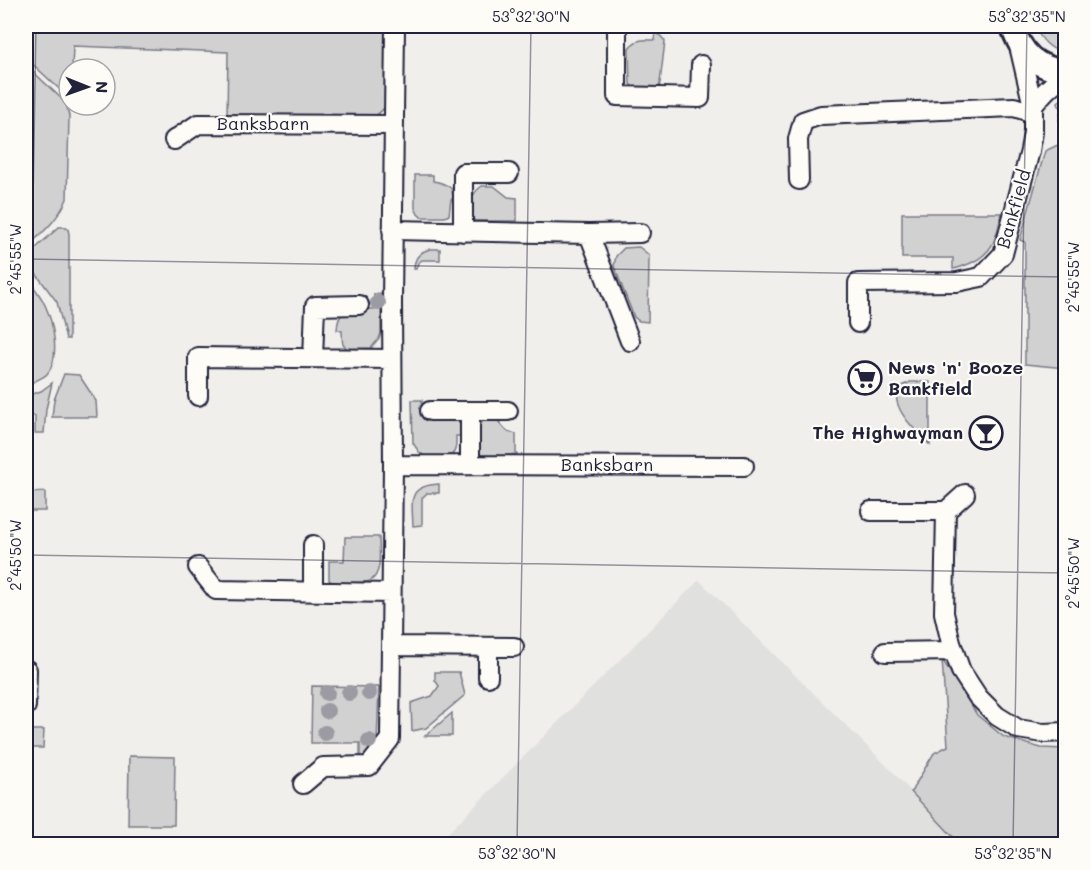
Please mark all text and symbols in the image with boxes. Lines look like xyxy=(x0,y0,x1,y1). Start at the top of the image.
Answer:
text: 53°32'30"N xyxy=(492,6,570,26)
text: 53°32'35"N xyxy=(988,6,1066,26)
north arrow xyxy=(57,57,117,117)
text: N xyxy=(92,81,113,94)
street label: Banksbarn xyxy=(217,111,309,135)
street label: Bankfield xyxy=(990,166,1036,251)
text: 2°45'55"W xyxy=(5,224,25,294)
text: 2°45'55"W xyxy=(1063,242,1083,312)
place label: News 'n' Booze Bankfield xyxy=(888,355,1023,400)
supermarket icon: News 'n' Booze Bankfield xyxy=(847,360,883,396)
bar icon: The Highwayman xyxy=(968,415,1004,451)
place label: The Highwayman xyxy=(813,420,963,444)
street label: Banksbarn xyxy=(561,452,653,476)
text: 2°45'50"W xyxy=(5,519,25,591)
text: 2°45'50"W xyxy=(1063,537,1083,609)
text: 53°32'30"N xyxy=(478,843,556,863)
text: 53°32'35"N xyxy=(974,843,1052,863)

